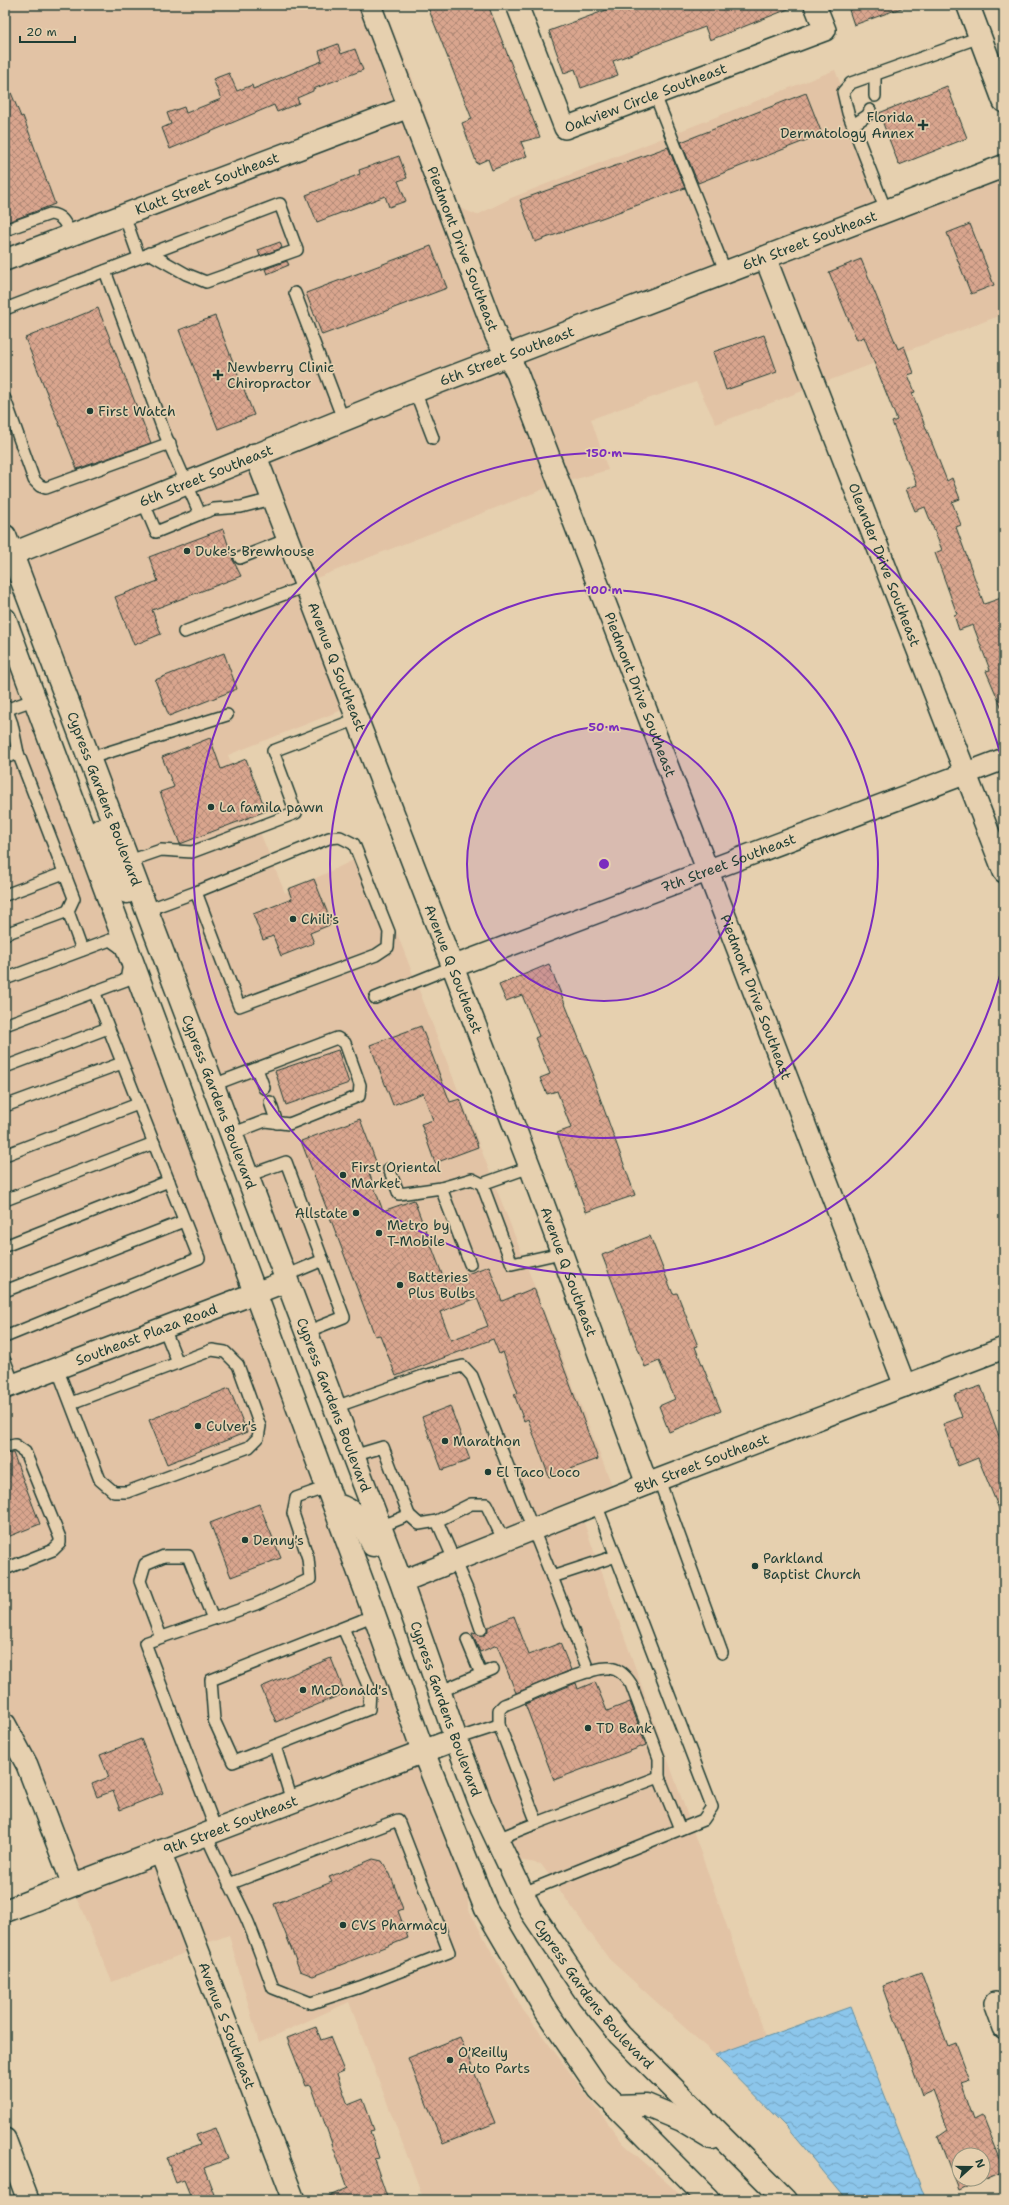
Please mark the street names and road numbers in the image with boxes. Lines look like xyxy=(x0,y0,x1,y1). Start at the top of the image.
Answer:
street label: Oakview Circle Southeast xyxy=(562,59,729,136)
street label: Klatt Street Southeast xyxy=(133,148,281,219)
street label: Piedmont Drive Southeast xyxy=(423,164,502,334)
street label: 6th Street Southeast xyxy=(740,206,879,274)
street label: 6th Street Southeast xyxy=(437,322,577,390)
street label: 6th Street Southeast xyxy=(136,441,275,511)
street label: Oleander Drive Southeast xyxy=(845,480,924,649)
street label: Avenue Q Southeast xyxy=(304,600,370,734)
street label: Piedmont Drive Southeast xyxy=(600,609,680,780)
street label: Cypress Gardens Boulevard xyxy=(63,709,146,889)
street label: 7th Street Southeast xyxy=(658,829,798,897)
street label: Avenue Q Southeast xyxy=(421,902,487,1036)
street label: Piedmont Drive Southeast xyxy=(716,912,796,1082)
street label: Cypress Gardens Boulevard xyxy=(178,1012,260,1192)
street label: Avenue Q Southeast xyxy=(537,1205,601,1339)
street label: Southeast Plaza Road xyxy=(73,1299,220,1370)
street label: Cypress Gardens Boulevard xyxy=(293,1315,375,1495)
street label: 8th Street Southeast xyxy=(631,1429,771,1497)
street label: Cypress Gardens Boulevard xyxy=(406,1619,486,1799)
street label: 9th Street Southeast xyxy=(160,1791,300,1859)
street label: Cypress Gardens Boulevard xyxy=(530,1916,658,2073)
street label: Avenue S Southeast xyxy=(194,1960,260,2092)

